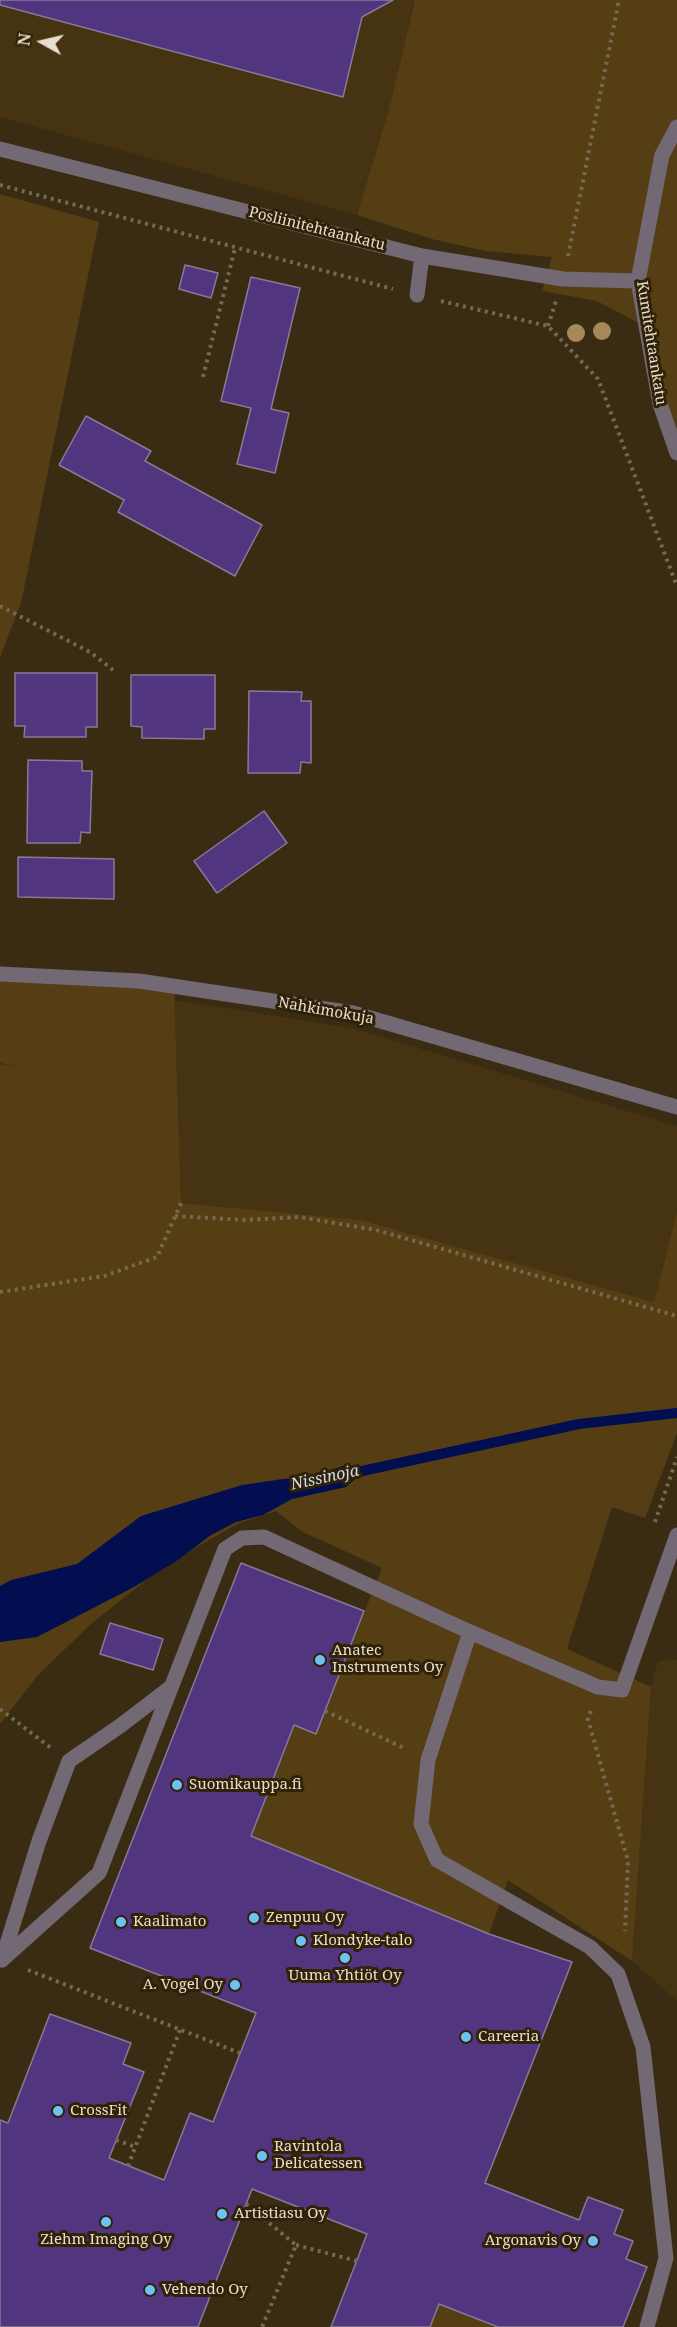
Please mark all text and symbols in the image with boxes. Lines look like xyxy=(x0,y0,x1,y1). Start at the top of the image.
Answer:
north arrow xyxy=(12,12,72,72)
text: N xyxy=(12,32,36,47)
street label: Posliinitehtaankatu xyxy=(247,203,387,255)
street label: Kumitehtaankatu xyxy=(632,280,670,406)
street label: Nahkimokuja xyxy=(277,994,375,1028)
water label: Nissinoja xyxy=(289,1461,361,1495)
place label: Anatec Instruments Oy xyxy=(332,1642,443,1677)
marker: Anatec Instruments Oy xyxy=(313,1653,327,1667)
place label: Suomikauppa.fi xyxy=(189,1776,302,1794)
marker: Suomikauppa.fi xyxy=(170,1778,184,1792)
place label: Zenpuu Oy xyxy=(266,1909,344,1927)
marker: Zenpuu Oy xyxy=(247,1911,261,1925)
place label: Kaalimato xyxy=(133,1913,206,1931)
marker: Kaalimato xyxy=(114,1915,128,1929)
place label: Klondyke-talo xyxy=(313,1932,412,1950)
marker: Klondyke-talo xyxy=(294,1934,308,1948)
marker: Uuma Yhtiöt Oy xyxy=(338,1951,352,1965)
place label: Uuma Yhtiöt Oy xyxy=(288,1967,402,1985)
place label: A. Vogel Oy xyxy=(143,1976,223,1994)
marker: A. Vogel Oy xyxy=(228,1978,242,1992)
place label: Careeria xyxy=(478,2028,539,2046)
marker: Careeria xyxy=(459,2030,473,2044)
place label: CrossFit xyxy=(70,2102,127,2120)
marker: CrossFit xyxy=(51,2104,65,2118)
place label: Ravintola Delicatessen xyxy=(274,2138,363,2173)
marker: Ravintola Delicatessen xyxy=(255,2149,269,2163)
place label: Artistiasu Oy xyxy=(234,2205,327,2223)
marker: Artistiasu Oy xyxy=(215,2207,229,2221)
marker: Ziehm Imaging Oy xyxy=(99,2215,113,2229)
place label: Ziehm Imaging Oy xyxy=(40,2231,172,2249)
place label: Argonavis Oy xyxy=(485,2232,581,2250)
marker: Argonavis Oy xyxy=(586,2234,600,2248)
place label: Vehendo Oy xyxy=(162,2281,248,2299)
marker: Vehendo Oy xyxy=(143,2283,157,2297)

